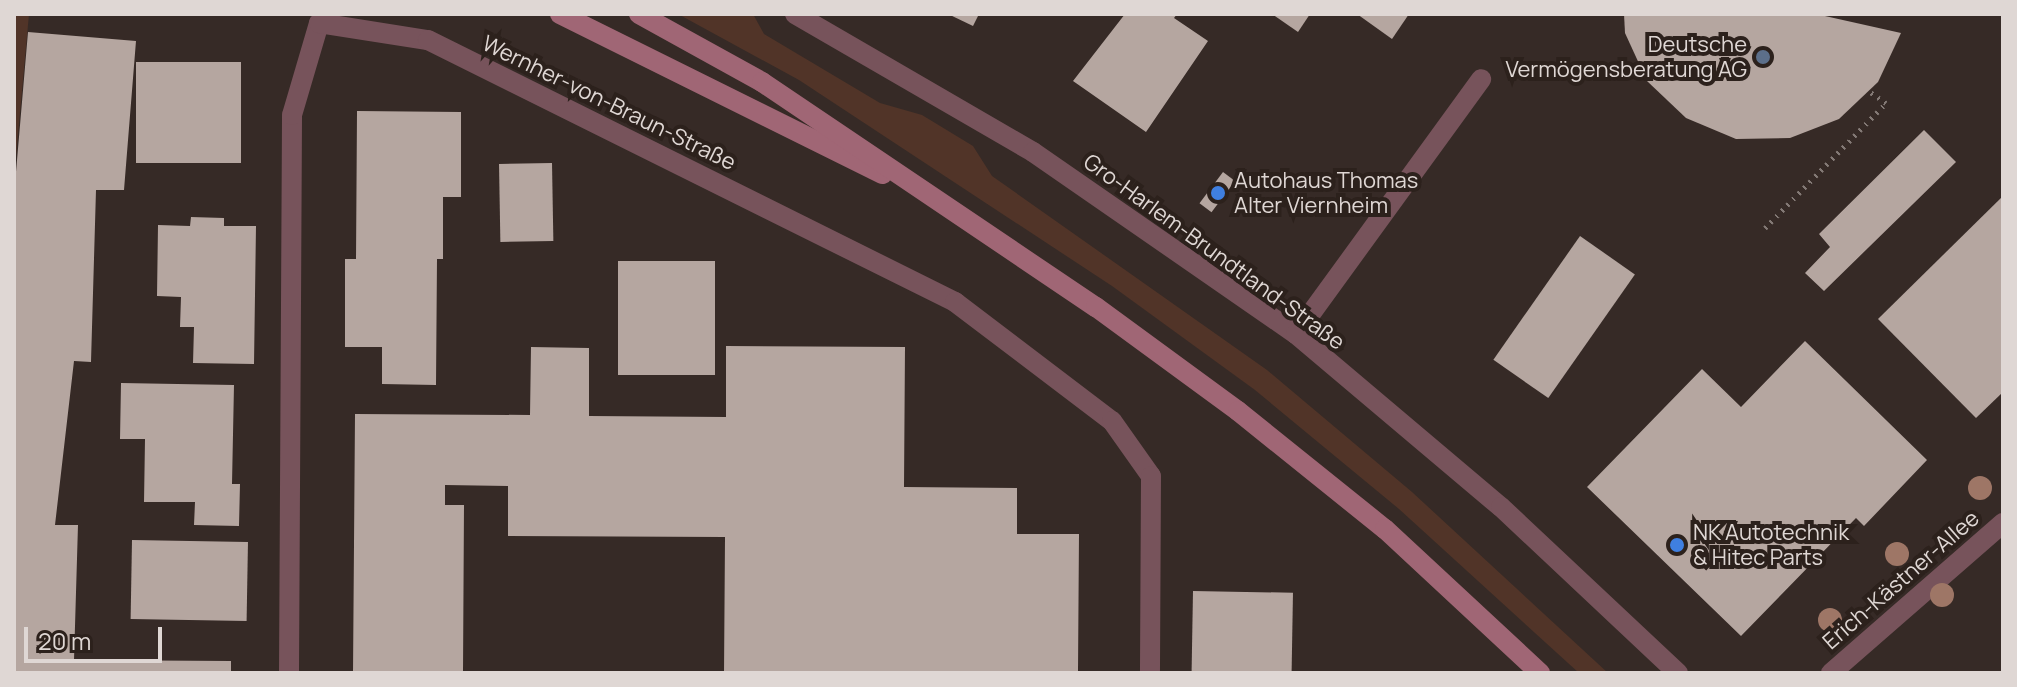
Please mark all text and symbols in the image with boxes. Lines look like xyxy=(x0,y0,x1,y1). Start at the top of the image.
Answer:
street label: Wernher-von-Braun-Straße xyxy=(478,30,740,176)
place label: Deutsche Vermögensberatung AG xyxy=(1506,31,1747,82)
marker: Deutsche Vermögensberatung AG xyxy=(1754,48,1772,66)
street label: Gro-Harlem-Brundtland-Straße xyxy=(1078,148,1350,356)
place label: Autohaus Thomas Alter Viernheim xyxy=(1234,167,1418,218)
marker: Autohaus Thomas Alter Viernheim xyxy=(1209,184,1227,202)
street label: Erich-Kästner-Allee xyxy=(1818,505,1984,655)
place label: NK Autotechnik & Hitec Parts xyxy=(1693,519,1849,570)
marker: NK Autotechnik & Hitec Parts xyxy=(1668,536,1686,554)
scale bar xyxy=(28,611,166,661)
text: 20 m xyxy=(38,624,91,657)

